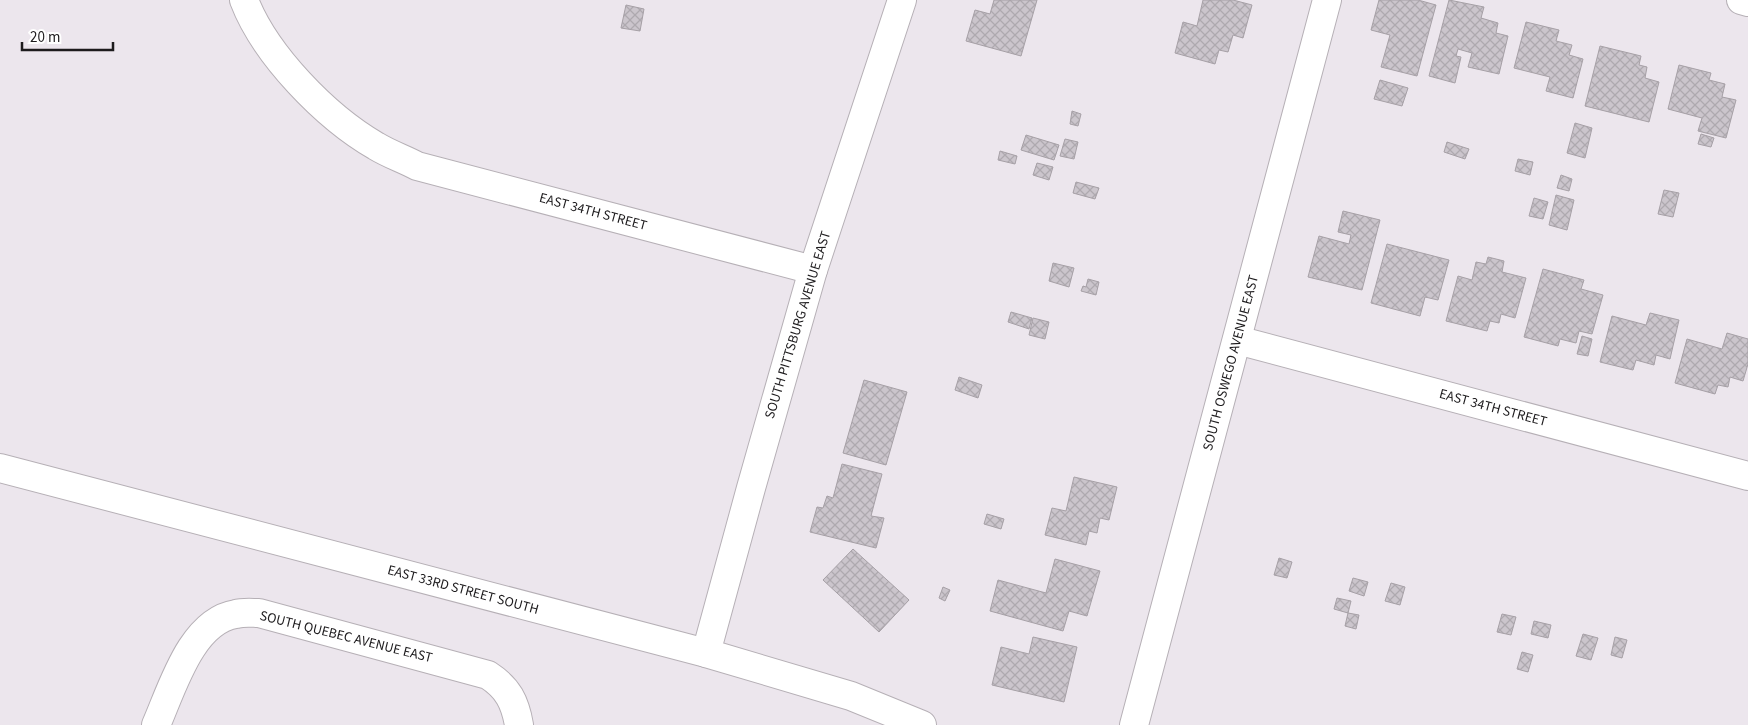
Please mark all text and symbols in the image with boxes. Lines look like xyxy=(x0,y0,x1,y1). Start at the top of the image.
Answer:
scale bar xyxy=(22,20,114,52)
text: 20 m xyxy=(30,27,60,48)
street label: EAST 34TH STREET xyxy=(537,188,650,236)
street label: SOUTH PITTSBURG AVENUE EAST xyxy=(760,228,836,421)
street label: SOUTH OSWEGO AVENUE EAST xyxy=(1198,272,1264,453)
street label: EAST 34TH STREET xyxy=(1437,384,1550,432)
street label: EAST 33RD STREET SOUTH xyxy=(385,560,541,620)
street label: SOUTH QUEBEC AVENUE EAST xyxy=(258,606,435,668)

